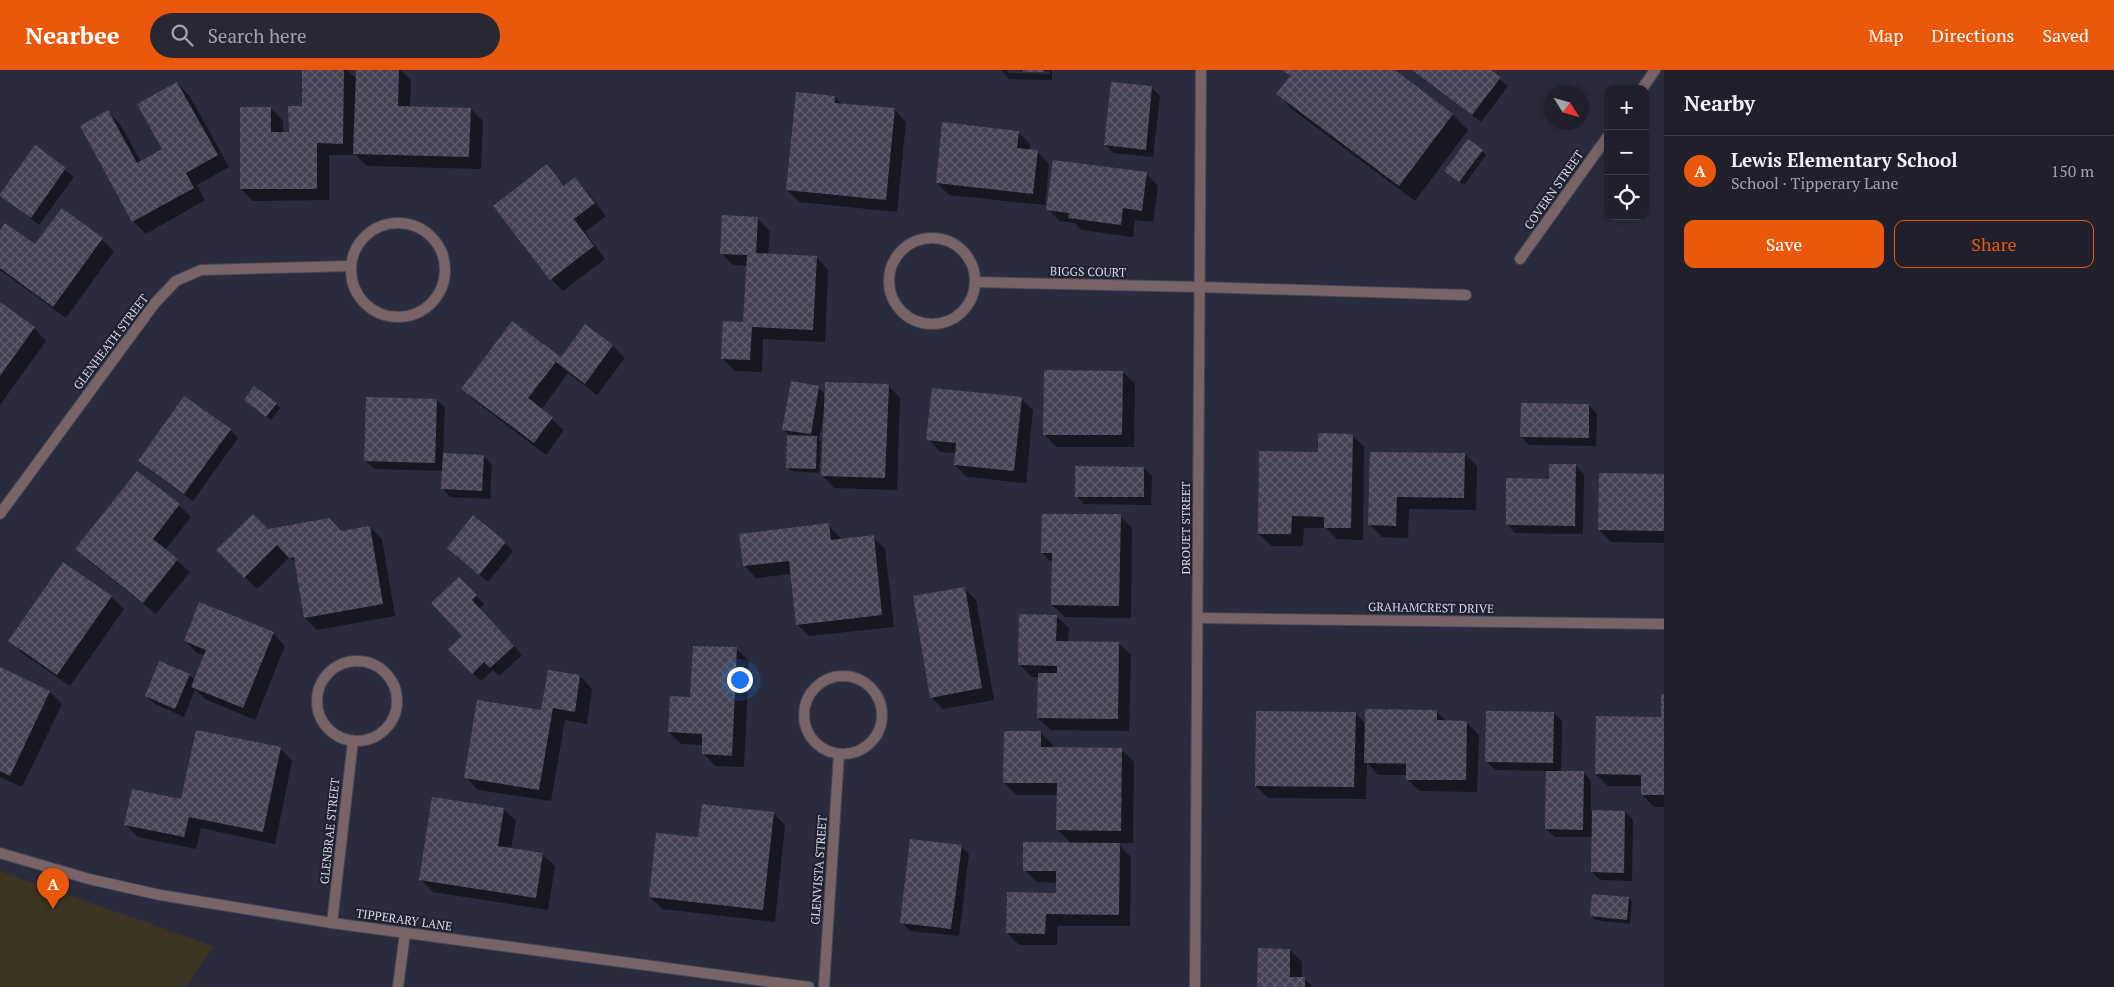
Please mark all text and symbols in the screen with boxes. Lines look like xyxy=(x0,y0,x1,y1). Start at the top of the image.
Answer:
search box xyxy=(150,13,500,58)
text: Nearbee xyxy=(25,19,120,51)
icon: search xyxy=(168,21,196,49)
text: Search here xyxy=(208,23,307,48)
text: Map xyxy=(1868,23,1903,47)
text: Directions xyxy=(1931,23,2014,47)
text: Saved xyxy=(2042,23,2089,47)
north arrow xyxy=(1544,85,1589,130)
map controls xyxy=(1604,85,1649,220)
button: + xyxy=(1604,85,1649,130)
text: Nearby xyxy=(1684,89,1755,117)
button: − xyxy=(1604,130,1649,175)
street label: COVERN STREET xyxy=(1521,147,1587,232)
text: Lewis Elementary School xyxy=(1731,147,1957,172)
text: A xyxy=(1694,160,1706,182)
text: 150 m xyxy=(2051,160,2094,182)
text: School · Tipperary Lane xyxy=(1731,172,1898,194)
button: locate xyxy=(1604,175,1649,220)
button: Save xyxy=(1684,220,1884,268)
button: Share xyxy=(1894,220,2094,268)
street label: BIGGS COURT xyxy=(1050,263,1127,280)
street label: GLENHEATH STREET xyxy=(70,291,152,392)
street label: DROUET STREET xyxy=(1178,481,1193,574)
street label: GRAHAMCREST DRIVE xyxy=(1368,599,1494,616)
your location xyxy=(727,667,753,693)
street label: GLENBRAE STREET xyxy=(316,777,343,885)
street label: GLENVISTA STREET xyxy=(807,814,830,925)
pin: A xyxy=(37,868,69,909)
street label: TIPPERARY LANE xyxy=(355,905,453,934)

